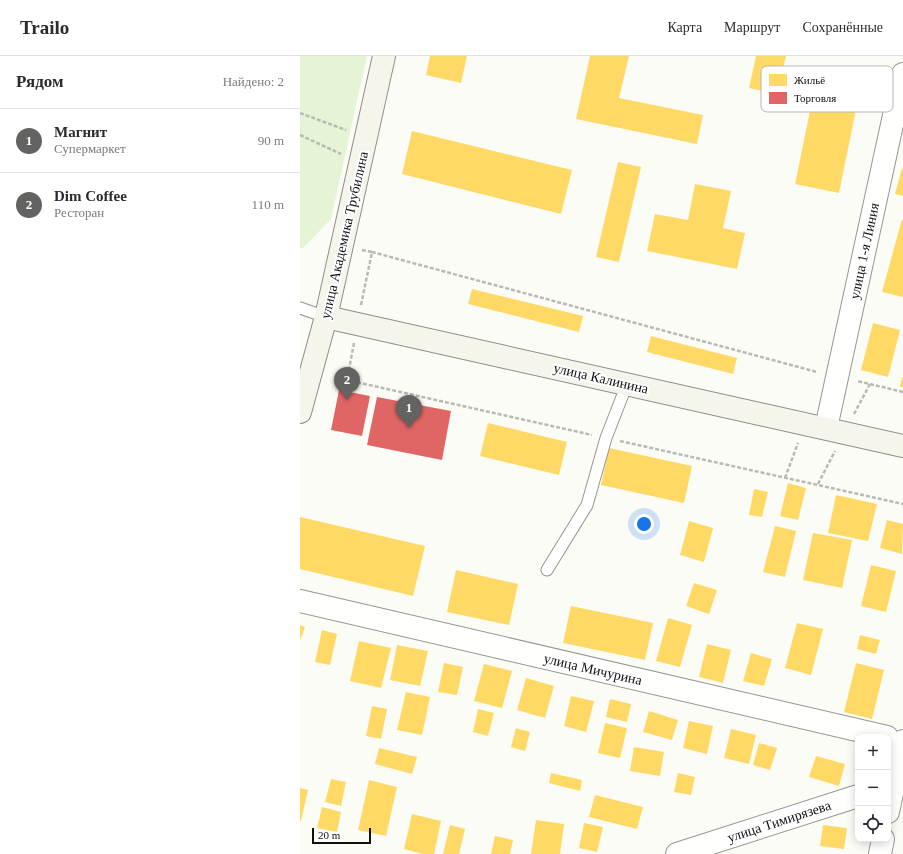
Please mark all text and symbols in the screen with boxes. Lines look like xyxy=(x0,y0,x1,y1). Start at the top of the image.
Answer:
text: Trailo xyxy=(20,17,69,38)
text: Карта xyxy=(667,20,702,35)
text: Маршрут xyxy=(724,20,780,35)
text: Сохранённые xyxy=(802,20,883,35)
legend xyxy=(761,66,893,112)
text: Рядом xyxy=(16,72,64,91)
text: Найдено: 2 xyxy=(223,74,284,89)
text: Жильё xyxy=(794,74,825,86)
text: Торговля xyxy=(794,92,836,104)
text: Магнит xyxy=(54,124,107,140)
text: 1 xyxy=(26,133,32,148)
text: 90 m xyxy=(258,133,284,148)
text: Супермаркет xyxy=(54,141,126,156)
street label: улица Академика Трубилина xyxy=(318,149,371,320)
text: Dim Coffee xyxy=(54,188,127,204)
text: 2 xyxy=(26,197,32,212)
text: 110 m xyxy=(252,197,284,212)
street label: улица 1-я Линия xyxy=(847,201,882,301)
text: Ресторан xyxy=(54,205,104,220)
street label: улица Калинина xyxy=(552,360,650,397)
pin: 2 xyxy=(334,367,360,400)
pin: 1 xyxy=(396,395,422,428)
your location xyxy=(634,514,654,534)
street label: улица Мичурина xyxy=(542,651,644,688)
map controls xyxy=(855,734,891,842)
button: + xyxy=(855,734,891,770)
button: − xyxy=(855,770,891,806)
street label: улица Тимирязева xyxy=(726,797,834,845)
button: locate xyxy=(855,806,891,842)
scale bar xyxy=(312,826,371,845)
text: 20 m xyxy=(318,829,340,841)

